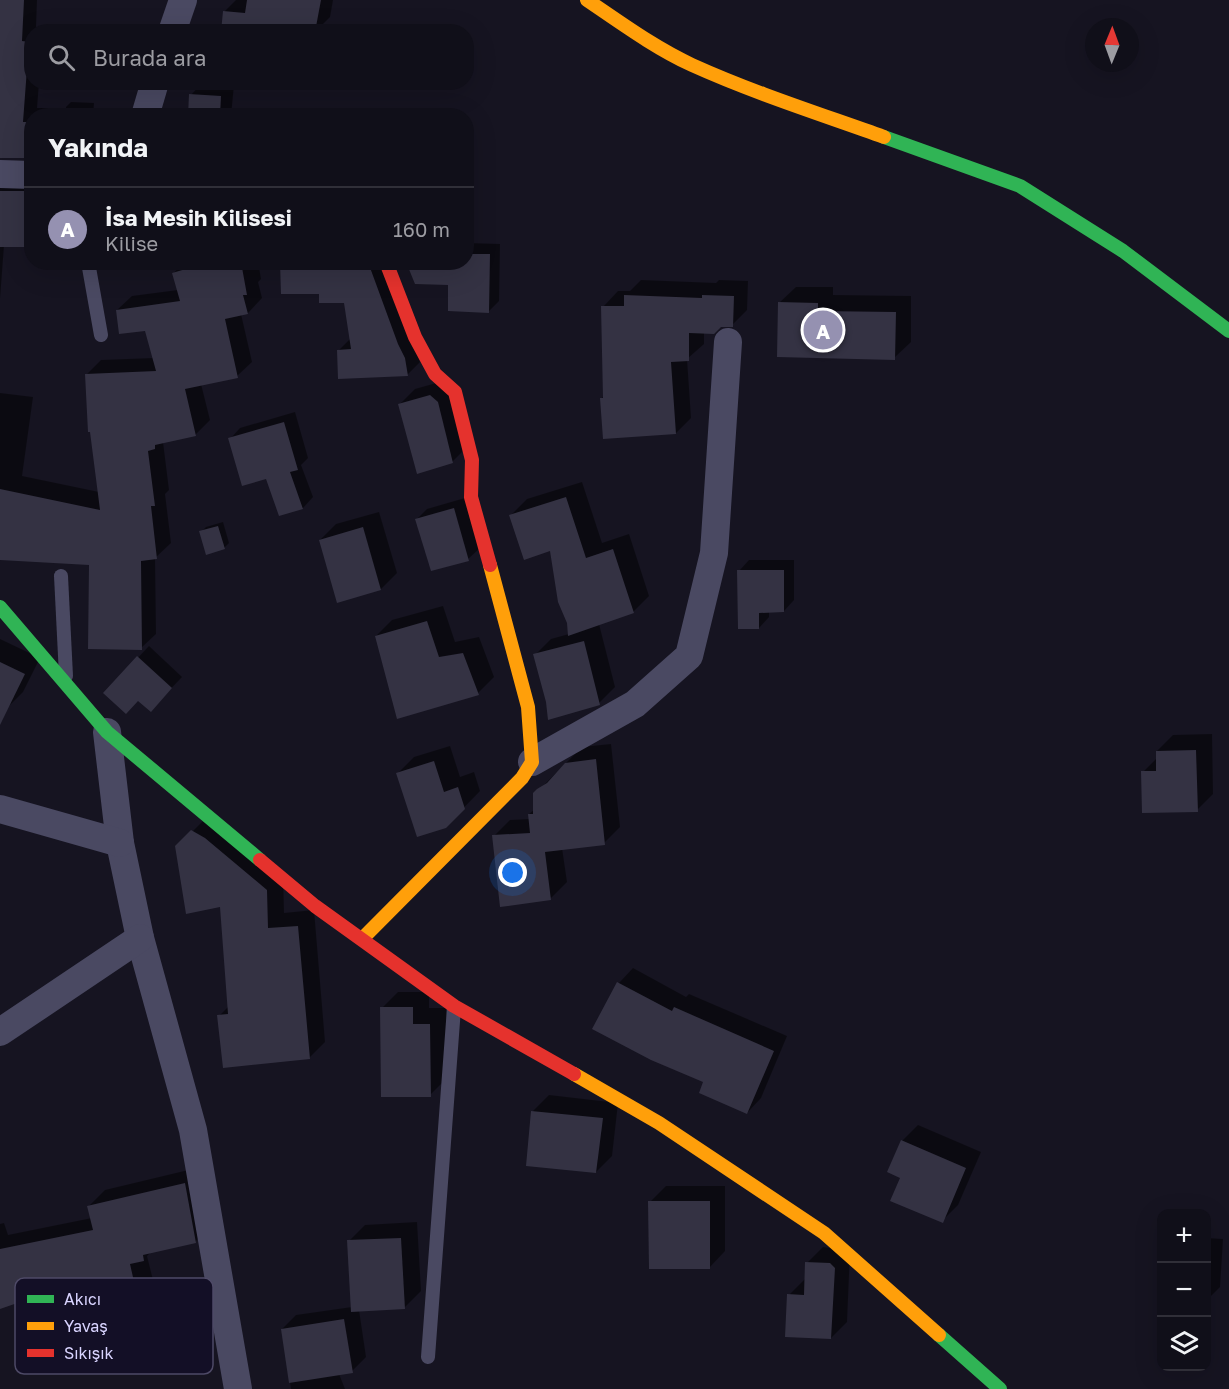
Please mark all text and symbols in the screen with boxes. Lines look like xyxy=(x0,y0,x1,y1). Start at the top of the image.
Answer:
north arrow xyxy=(1085,18,1139,72)
search box xyxy=(24,24,474,90)
icon: search xyxy=(45,41,78,74)
text: Burada ara xyxy=(93,44,207,71)
text: Yakında xyxy=(48,132,148,163)
text: İsa Mesih Kilisesi xyxy=(105,204,292,231)
text: A xyxy=(60,217,75,241)
text: 160 m xyxy=(393,217,450,241)
text: Kilise xyxy=(105,231,158,255)
pin: A xyxy=(804,308,842,352)
your location xyxy=(498,858,527,887)
map controls xyxy=(1157,1209,1211,1371)
button: + xyxy=(1157,1209,1211,1263)
button: − xyxy=(1157,1263,1211,1317)
legend xyxy=(15,1278,213,1374)
text: Akıcı xyxy=(64,1289,101,1309)
text: Yavaş xyxy=(64,1316,108,1336)
button: layers xyxy=(1157,1317,1211,1371)
text: Sıkışık xyxy=(64,1343,114,1363)

